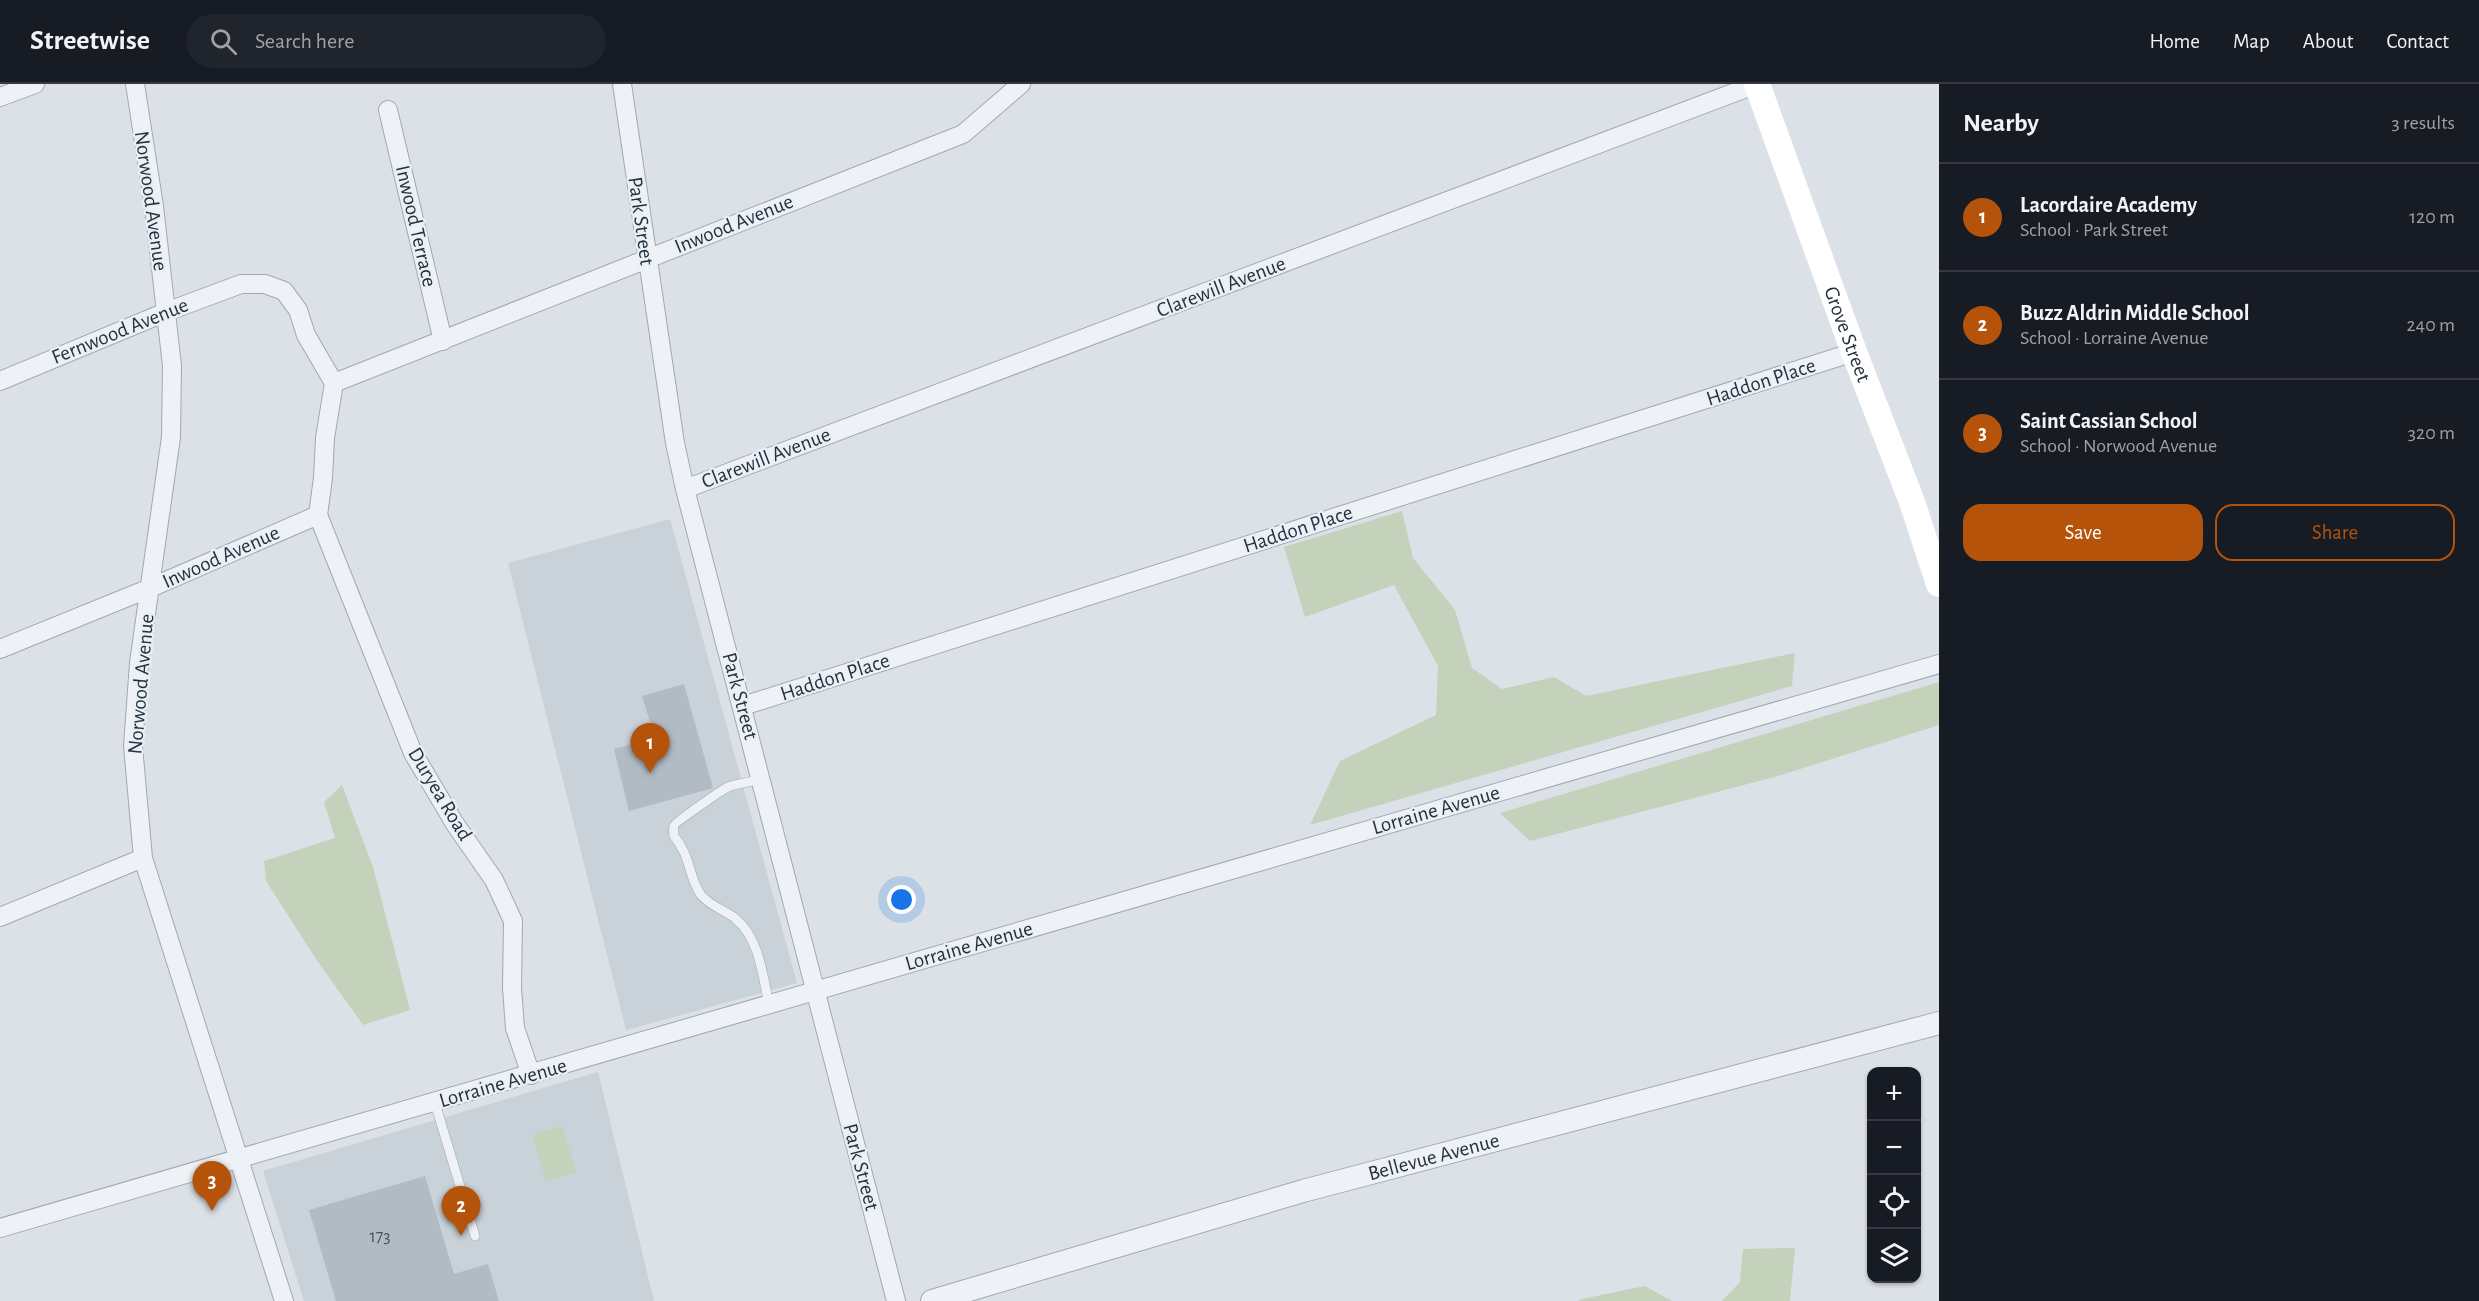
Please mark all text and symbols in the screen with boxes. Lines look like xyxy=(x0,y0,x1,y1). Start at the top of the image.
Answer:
search box xyxy=(186,14,606,68)
icon: search xyxy=(207,25,240,58)
text: Streetwise xyxy=(30,27,150,55)
text: Search here xyxy=(255,30,354,52)
text: Home xyxy=(2149,31,2200,52)
text: Map xyxy=(2233,31,2270,52)
text: About xyxy=(2303,31,2353,52)
text: Contact xyxy=(2386,31,2449,52)
text: Nearby xyxy=(1963,110,2039,136)
text: 3 results xyxy=(2391,113,2455,133)
street label: Norwood Avenue xyxy=(131,130,171,272)
street label: Inwood Terrace xyxy=(392,163,440,289)
street label: Park Street xyxy=(624,175,658,267)
street label: Inwood Avenue xyxy=(672,191,796,257)
text: Lacordaire Academy xyxy=(2020,194,2197,216)
text: 1 xyxy=(1979,207,1986,227)
text: 120 m xyxy=(2409,207,2455,227)
text: School · Park Street xyxy=(2020,220,2168,240)
street label: Clarewill Avenue xyxy=(1154,253,1288,321)
street label: Grove Street xyxy=(1821,283,1875,385)
street label: Fernwood Avenue xyxy=(49,294,191,368)
text: Buzz Aldrin Middle School xyxy=(2020,302,2249,324)
text: 2 xyxy=(1978,315,1987,335)
text: 240 m xyxy=(2406,315,2455,335)
text: School · Lorraine Avenue xyxy=(2020,328,2209,348)
street label: Haddon Place xyxy=(1704,355,1818,409)
text: Saint Cassian School xyxy=(2020,410,2198,432)
text: 3 xyxy=(1978,423,1987,443)
text: 320 m xyxy=(2408,423,2455,443)
street label: Clarewill Avenue xyxy=(699,424,833,492)
text: School · Norwood Avenue xyxy=(2020,436,2217,456)
street label: Haddon Place xyxy=(1241,502,1355,556)
button: Save xyxy=(1963,504,2203,561)
button: Share xyxy=(2215,504,2455,561)
street label: Inwood Avenue xyxy=(159,522,283,592)
street label: Norwood Avenue xyxy=(124,613,158,755)
street label: Park Street xyxy=(718,650,762,742)
street label: Haddon Place xyxy=(778,650,892,704)
pin: 1 xyxy=(630,724,670,773)
street label: Duryea Road xyxy=(404,744,476,844)
street label: Lorraine Avenue xyxy=(1370,782,1502,838)
your location xyxy=(887,885,916,914)
street label: Lorraine Avenue xyxy=(903,918,1035,974)
street label: Lorraine Avenue xyxy=(437,1055,569,1111)
map controls xyxy=(1867,1067,1921,1283)
button: + xyxy=(1867,1067,1921,1121)
street label: Park Street xyxy=(839,1121,883,1213)
button: − xyxy=(1867,1121,1921,1175)
street label: Bellevue Avenue xyxy=(1366,1129,1501,1184)
pin: 3 xyxy=(192,1162,232,1211)
button: locate xyxy=(1867,1175,1921,1229)
pin: 2 xyxy=(442,1186,480,1236)
house number: 173 xyxy=(369,1228,391,1246)
button: layers xyxy=(1867,1229,1921,1283)

